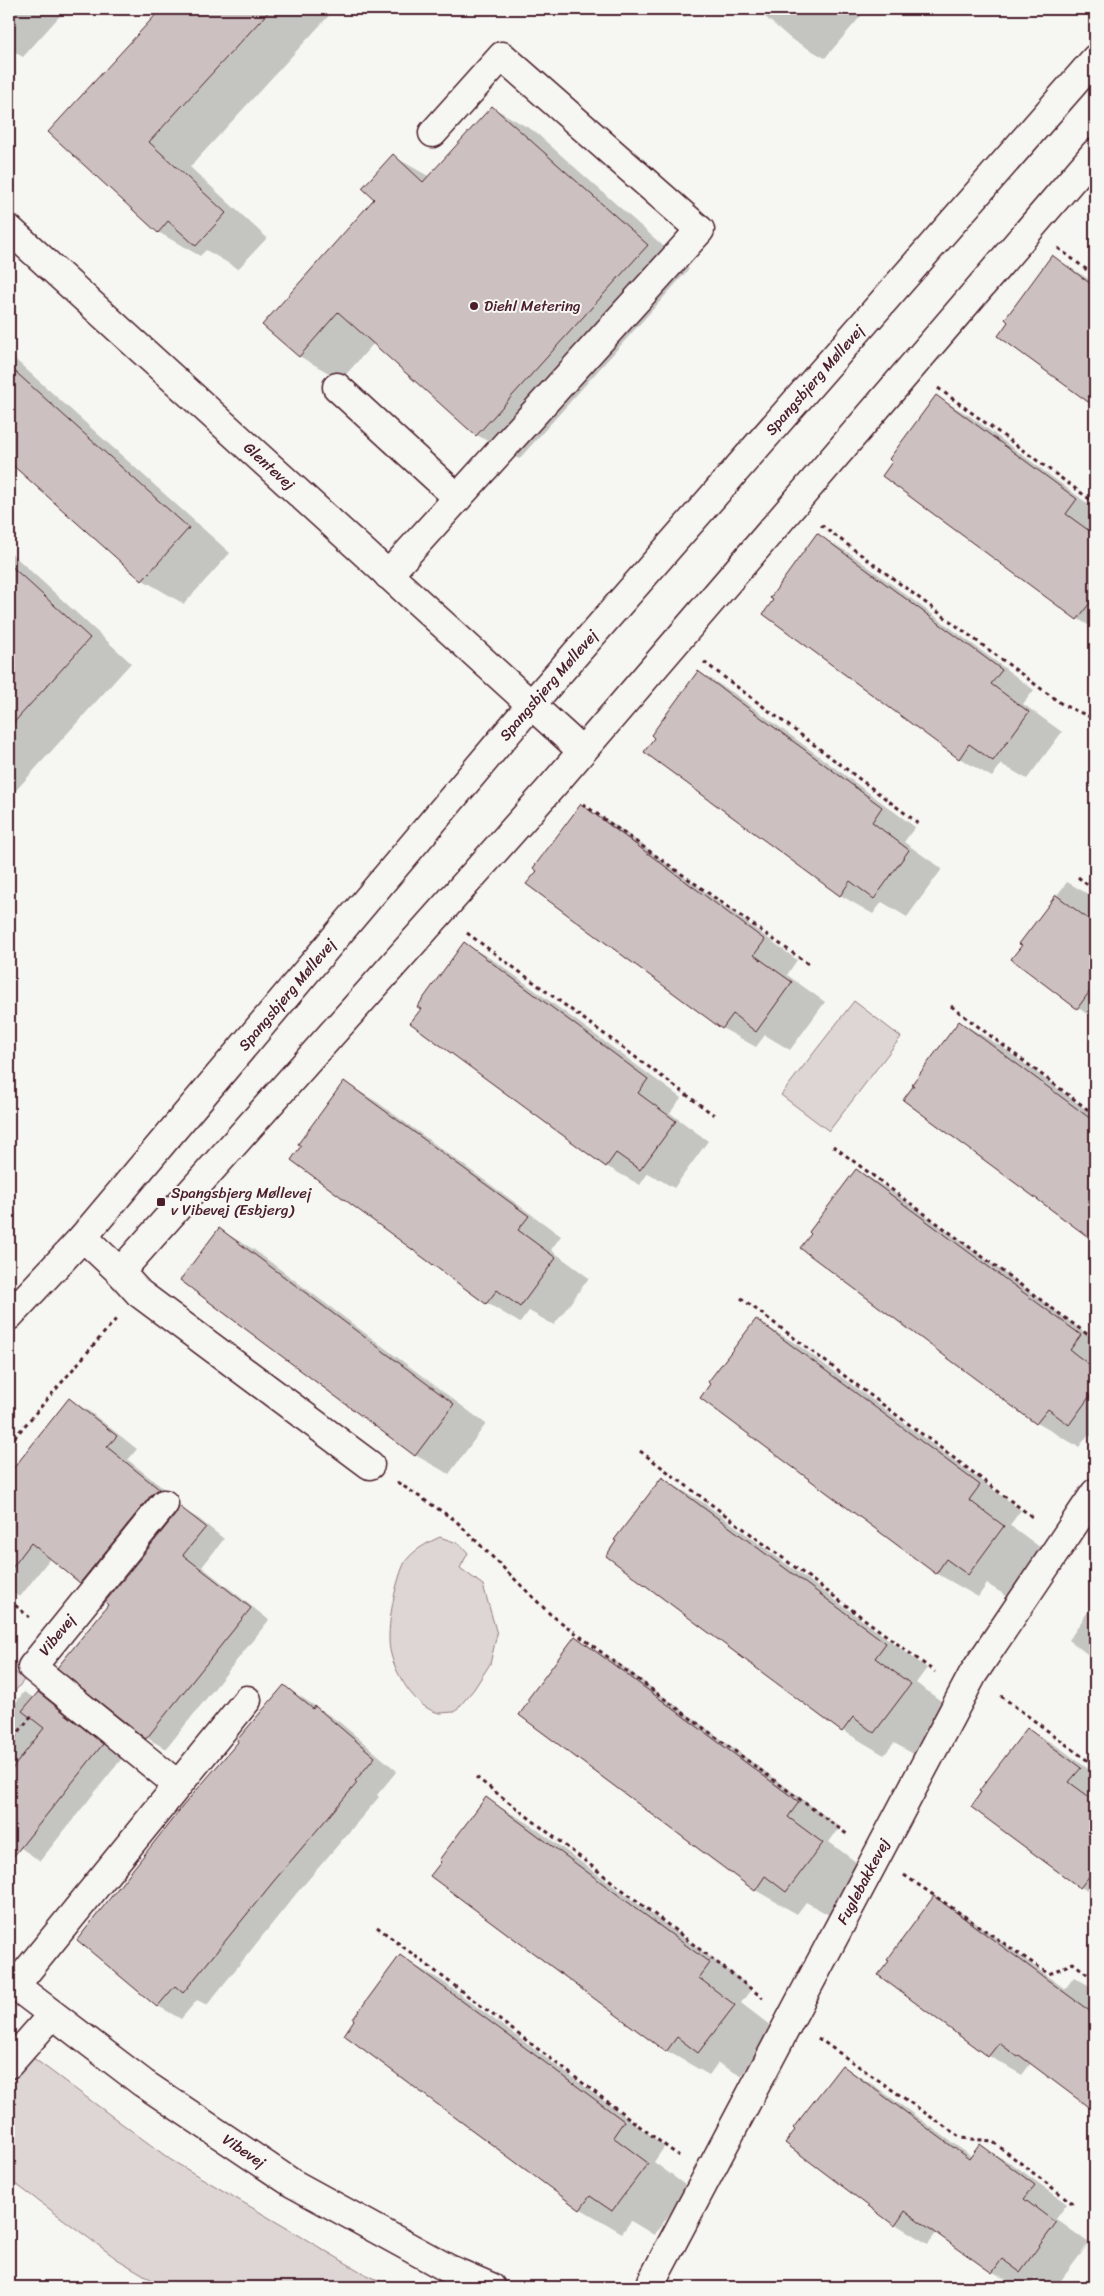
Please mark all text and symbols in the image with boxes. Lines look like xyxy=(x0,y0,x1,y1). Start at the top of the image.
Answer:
place label: Diehl Metering xyxy=(484,293,581,319)
marker: Diehl Metering xyxy=(468,300,480,312)
street label: Spangsbjerg Møllevej xyxy=(759,318,871,442)
street label: Glentevej xyxy=(237,435,301,497)
street label: Spangsbjerg Møllevej xyxy=(493,623,605,747)
street label: Spangsbjerg Møllevej xyxy=(232,932,343,1057)
place label: Spangsbjerg Møllevej v Vibevej (Esbjerg) xyxy=(171,1180,312,1223)
marker: Spangsbjerg Møllevej v Vibevej (Esbjerg) xyxy=(155,1196,167,1208)
street label: Vibevej xyxy=(32,1608,82,1662)
street label: Fuglebakkevej xyxy=(830,1833,897,1929)
street label: Vibevej xyxy=(217,2127,271,2175)

